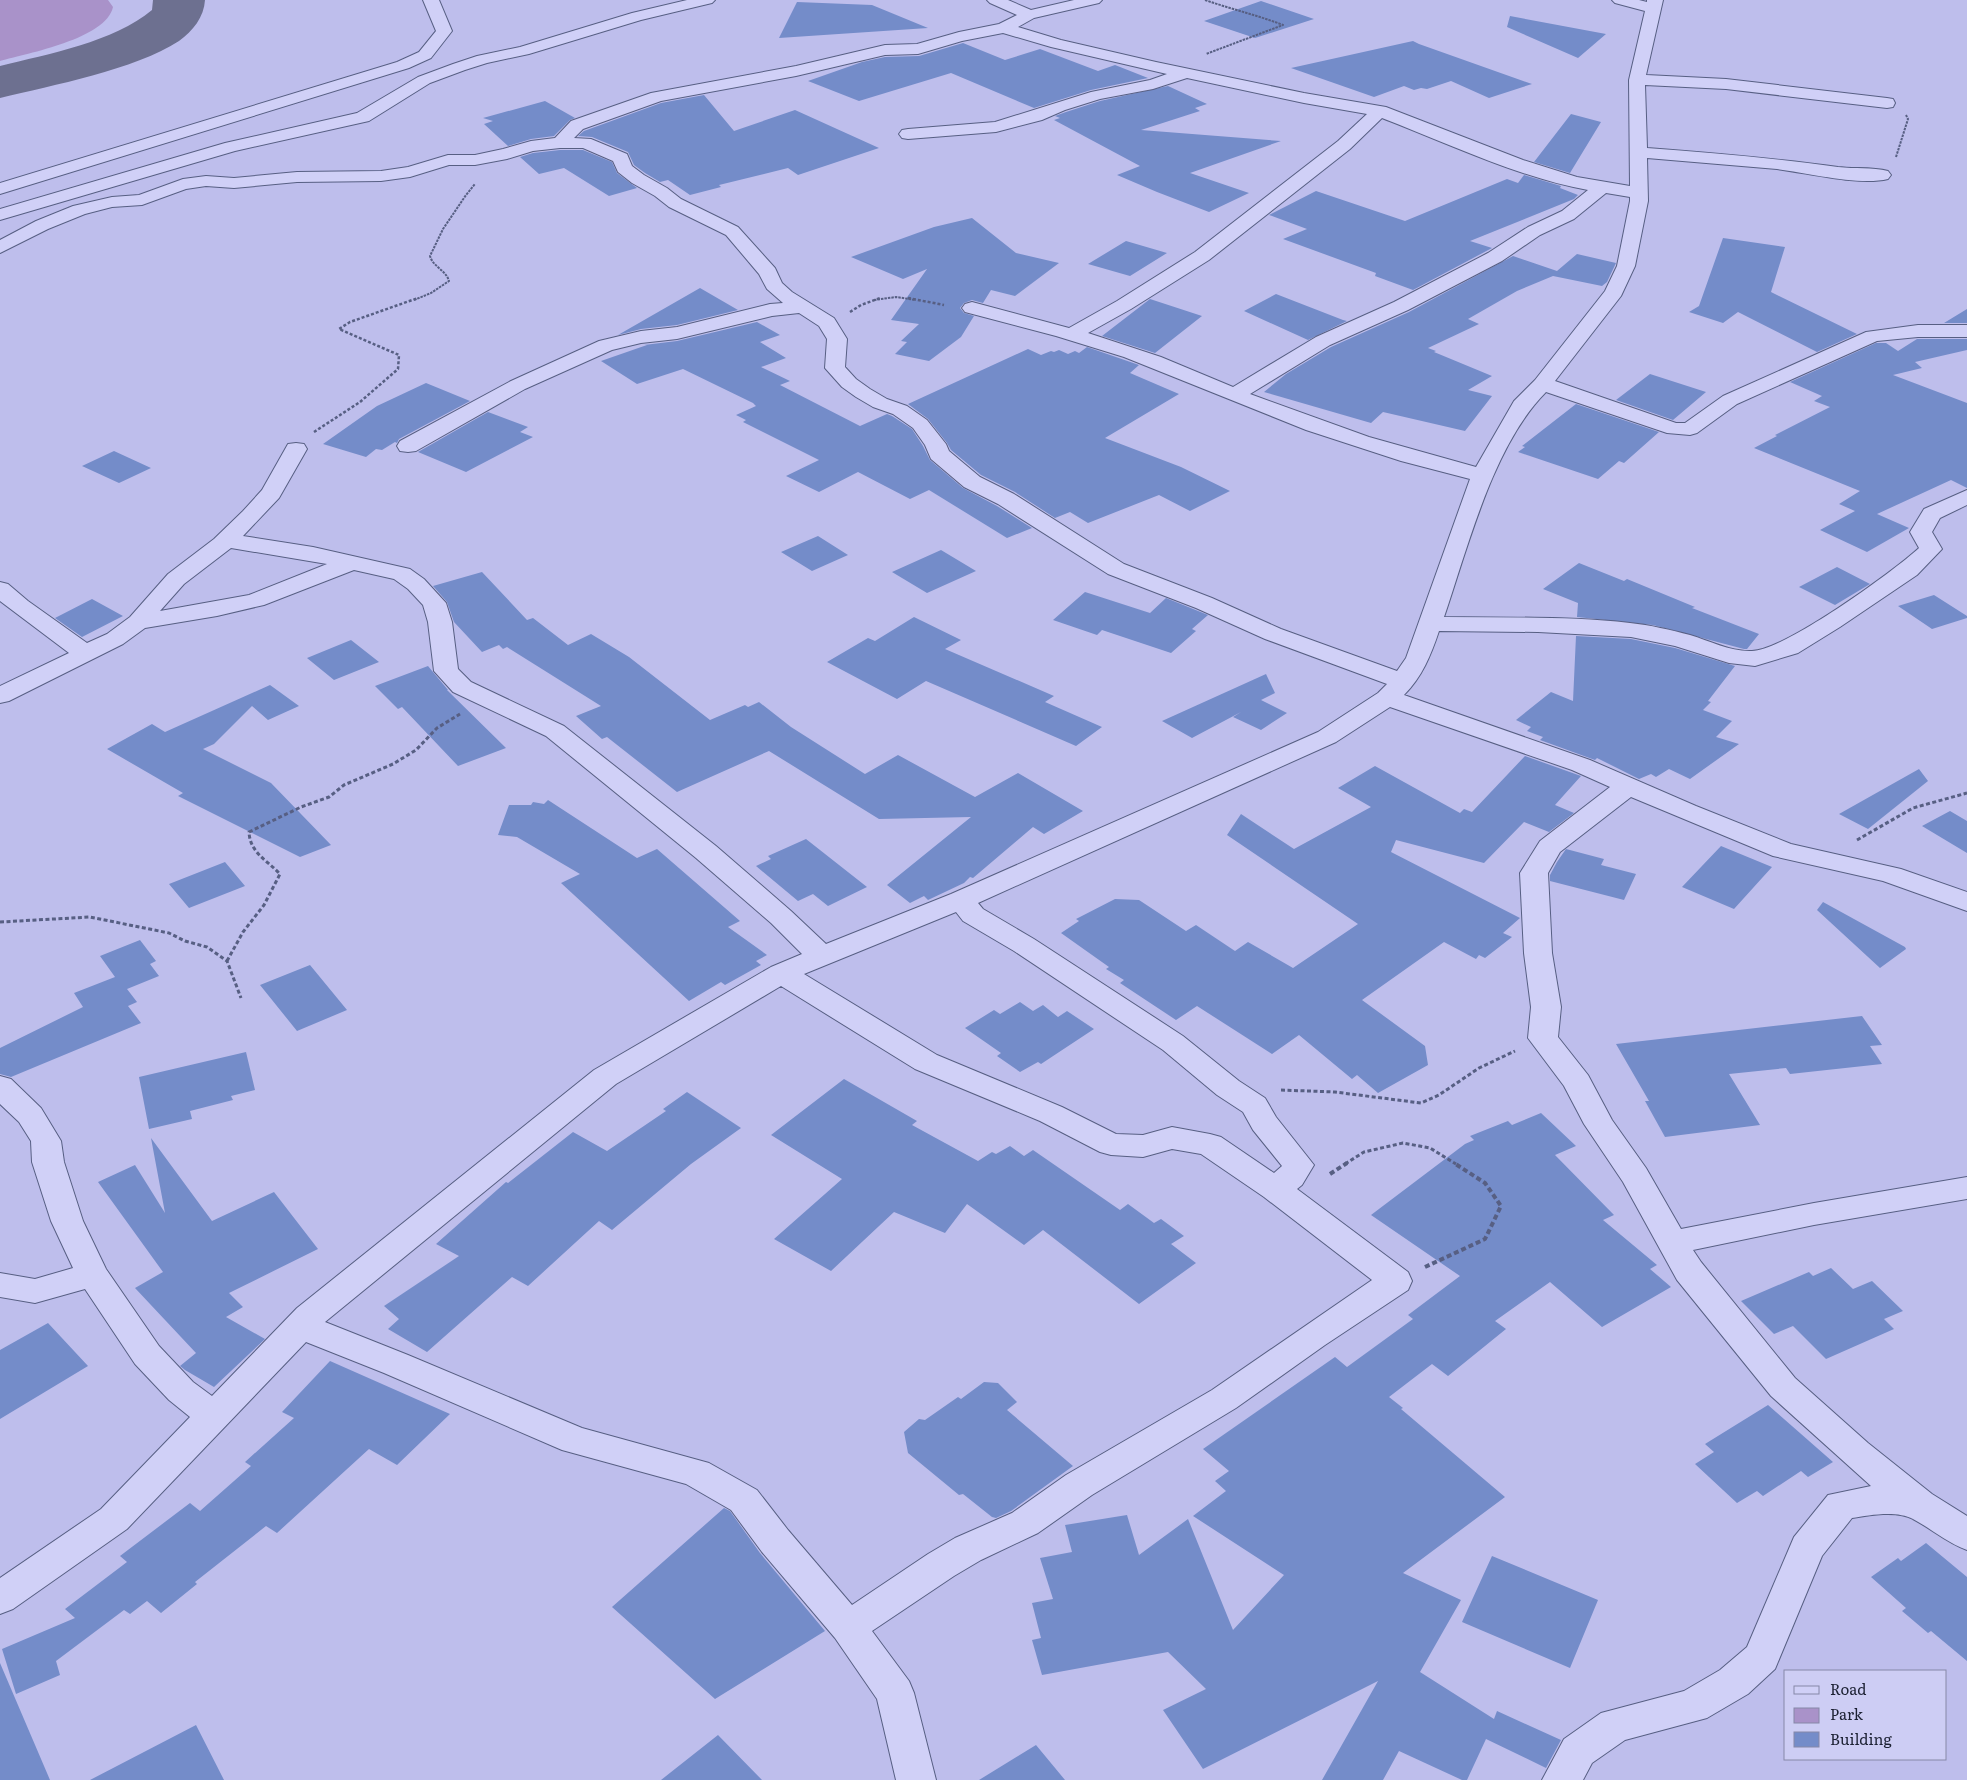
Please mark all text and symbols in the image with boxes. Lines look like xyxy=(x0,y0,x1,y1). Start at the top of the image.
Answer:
legend xyxy=(1784,1670,1947,1760)
text: Road xyxy=(1830,1677,1866,1700)
text: Park xyxy=(1830,1702,1864,1725)
text: Building xyxy=(1830,1727,1892,1750)

